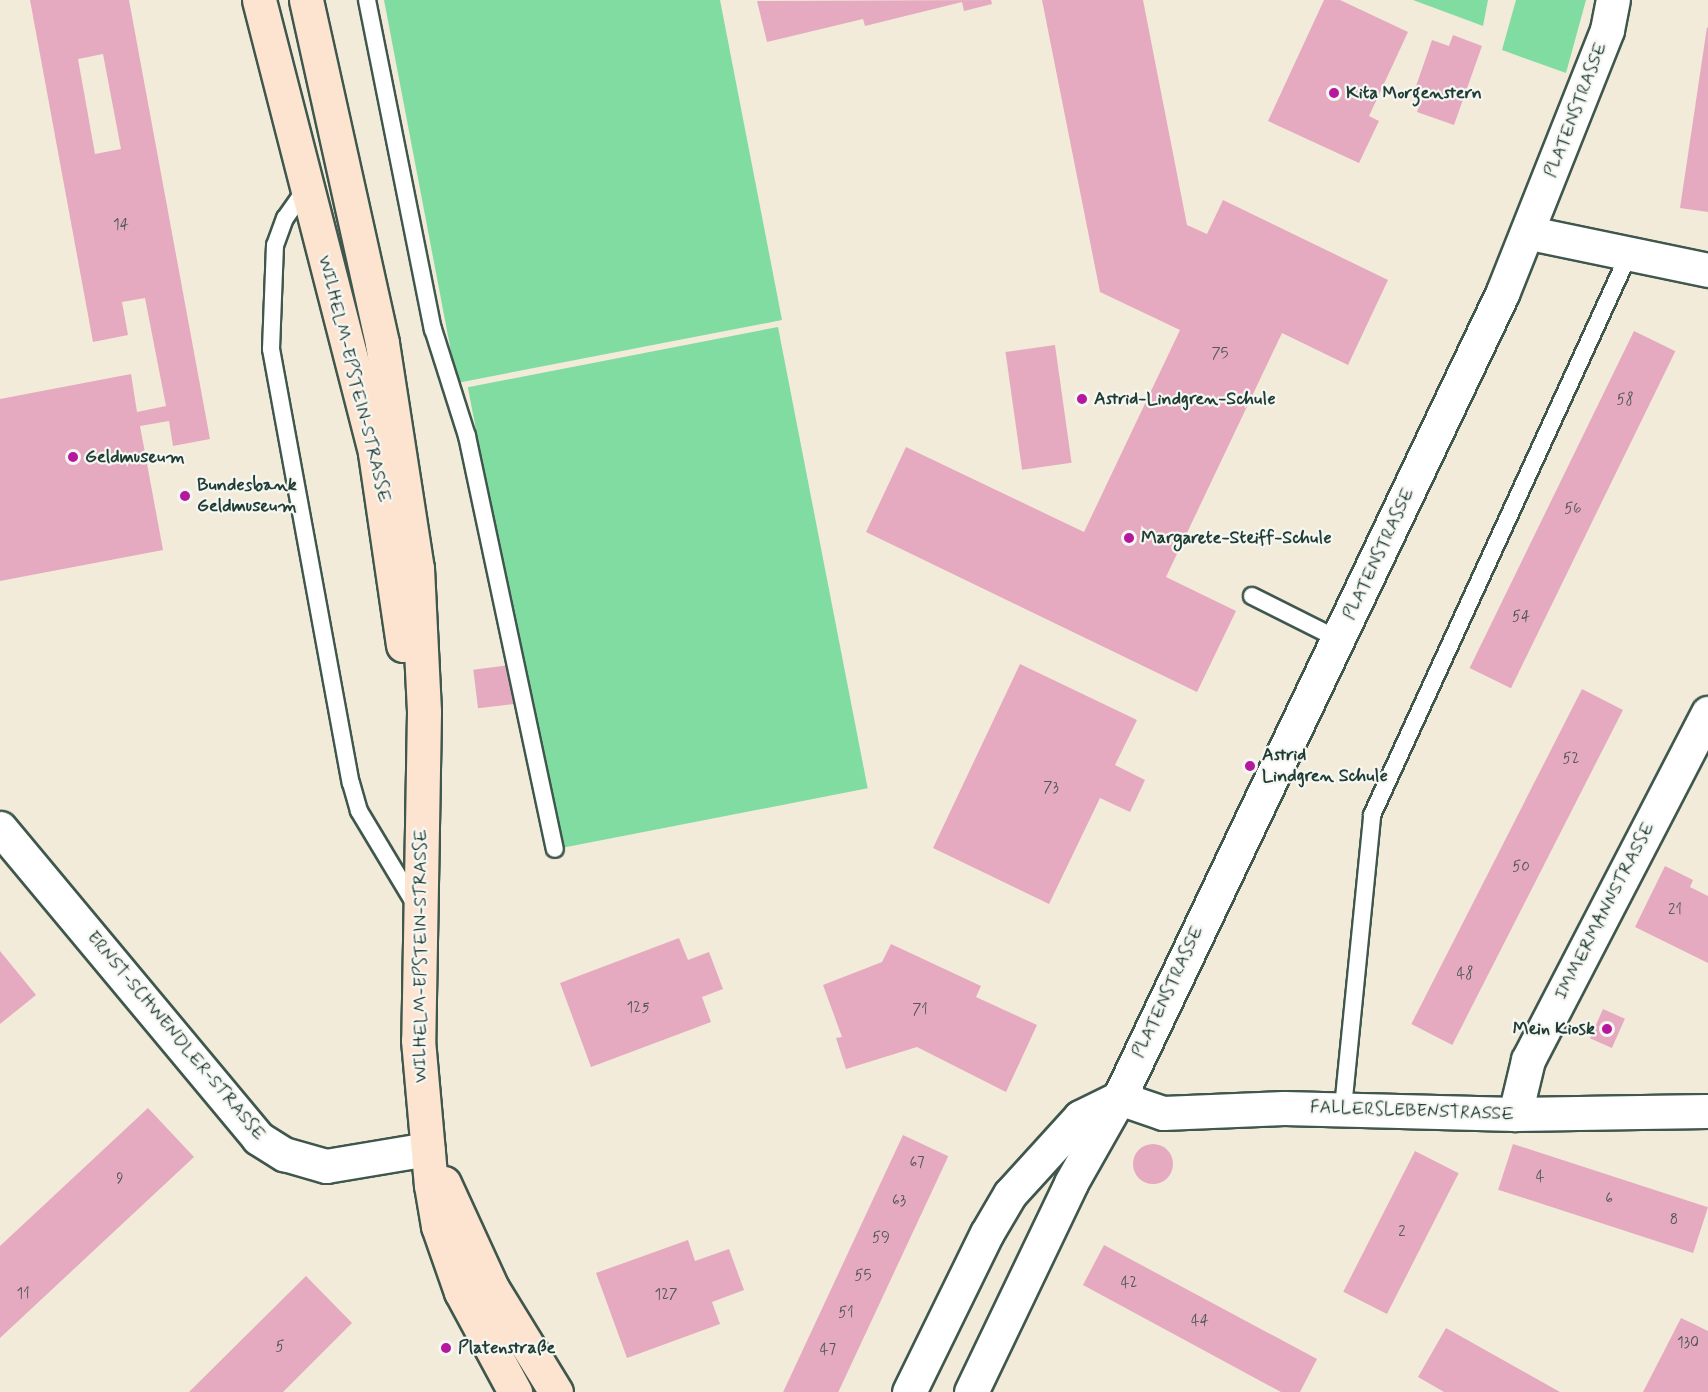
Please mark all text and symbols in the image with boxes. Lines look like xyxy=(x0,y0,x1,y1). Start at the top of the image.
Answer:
street label: PLATENSTRASSE xyxy=(1540,39,1612,181)
place label: Kita Morgenstern xyxy=(1346,82,1478,104)
marker: Kita Morgenstern xyxy=(1327,86,1341,100)
house number: 14 xyxy=(113,217,129,235)
street label: WILHELM-EPSTEIN-STRASSE xyxy=(313,253,395,505)
house number: 75 xyxy=(1211,346,1229,364)
place label: Astrid-Lindgren-Schule xyxy=(1094,388,1276,410)
marker: Astrid-Lindgren-Schule xyxy=(1075,392,1089,406)
house number: 58 xyxy=(1616,392,1634,410)
place label: Geldmuseum xyxy=(85,446,185,468)
marker: Geldmuseum xyxy=(66,450,80,464)
place label: Bundesbank Geldmuseum xyxy=(197,475,297,518)
street label: PLATENSTRASSE xyxy=(1339,485,1419,623)
marker: Bundesbank Geldmuseum xyxy=(178,489,192,503)
house number: 56 xyxy=(1564,501,1582,519)
place label: Margarete-Steiff-Schule xyxy=(1141,527,1332,549)
marker: Margarete-Steiff-Schule xyxy=(1122,531,1136,545)
house number: 54 xyxy=(1512,609,1530,627)
place label: Astrid Lindgren Schule xyxy=(1262,745,1388,788)
house number: 52 xyxy=(1563,751,1579,769)
marker: Astrid Lindgren Schule xyxy=(1243,759,1257,773)
house number: 73 xyxy=(1043,780,1059,798)
street label: IMMERMANNSTRASSE xyxy=(1551,819,1659,1003)
street label: WILHELM-EPSTEIN-STRASSE xyxy=(410,829,432,1083)
house number: 50 xyxy=(1512,859,1530,877)
house number: 21 xyxy=(1668,902,1682,920)
street label: PLATENSTRASSE xyxy=(1128,923,1208,1061)
street label: ERNST-SCHWENDLER-STRASSE xyxy=(82,927,270,1145)
house number: 48 xyxy=(1457,966,1473,984)
house number: 125 xyxy=(627,1000,649,1018)
house number: 71 xyxy=(912,1002,928,1020)
place label: Mein Kiosk xyxy=(1512,1018,1595,1040)
marker: Mein Kiosk xyxy=(1600,1022,1614,1036)
street label: FALLERSLEBENSTRASSE xyxy=(1310,1097,1514,1125)
house number: 67 xyxy=(909,1155,925,1173)
house number: 4 xyxy=(1536,1169,1544,1187)
house number: 9 xyxy=(116,1171,124,1189)
house number: 6 xyxy=(1605,1191,1613,1209)
house number: 63 xyxy=(892,1193,906,1211)
house number: 8 xyxy=(1670,1212,1678,1230)
house number: 2 xyxy=(1398,1224,1406,1242)
house number: 59 xyxy=(872,1230,890,1248)
house number: 55 xyxy=(855,1268,871,1286)
house number: 42 xyxy=(1121,1275,1137,1293)
house number: 11 xyxy=(16,1286,30,1304)
house number: 127 xyxy=(655,1287,677,1305)
house number: 51 xyxy=(838,1305,854,1323)
house number: 44 xyxy=(1191,1313,1209,1331)
house number: 130 xyxy=(1677,1335,1699,1353)
place label: Platenstraße xyxy=(458,1337,555,1359)
house number: 5 xyxy=(276,1339,284,1357)
marker: Platenstraße xyxy=(439,1341,453,1355)
house number: 47 xyxy=(820,1342,836,1360)

